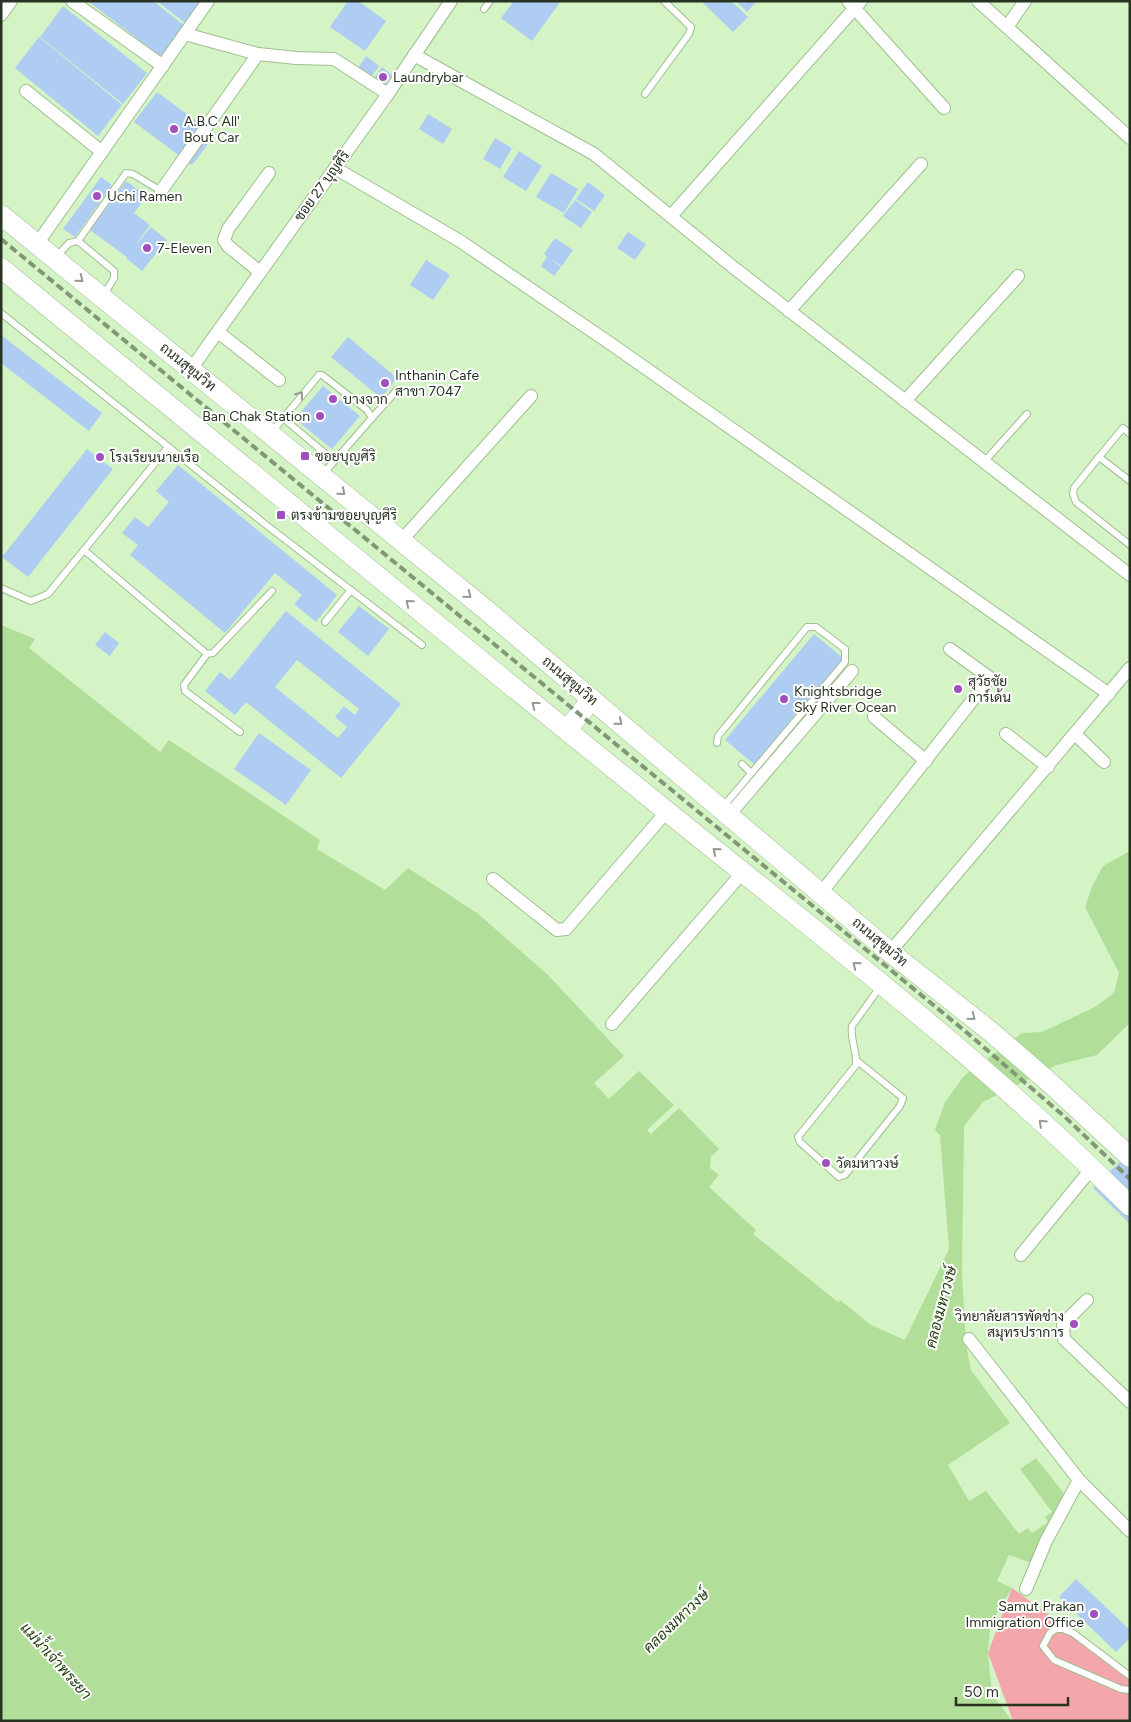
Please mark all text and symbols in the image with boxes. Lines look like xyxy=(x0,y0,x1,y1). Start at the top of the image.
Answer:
place label: Laundrybar xyxy=(393,69,464,86)
marker: Laundrybar xyxy=(377,71,389,83)
place label: A.B.C All' Bout Car xyxy=(184,113,240,146)
marker: A.B.C All' Bout Car xyxy=(168,123,180,135)
street label: ซอย 27 บุญศิริ xyxy=(291,147,354,225)
place label: Uchi Ramen xyxy=(107,188,182,205)
marker: Uchi Ramen xyxy=(91,190,103,202)
place label: 7-Eleven xyxy=(157,240,212,257)
marker: 7-Eleven xyxy=(141,242,153,254)
one-way arrow xyxy=(74,274,83,282)
street label: ถนนสุขุมวิท xyxy=(156,339,220,396)
place label: Inthanin Cafe สาขา 7047 xyxy=(395,367,480,400)
marker: Inthanin Cafe สาขา 7047 xyxy=(379,377,391,389)
place label: บางจาก xyxy=(343,391,388,408)
one-way arrow xyxy=(295,392,304,401)
marker: บางจาก xyxy=(327,393,339,405)
place label: Ban Chak Station xyxy=(202,408,310,425)
marker: Ban Chak Station xyxy=(314,410,326,422)
place label: โรงเรียนนายเรือ xyxy=(109,448,200,466)
place label: ซอยบุญศิริ xyxy=(315,448,376,466)
marker: ซอยบุญศิริ xyxy=(299,450,311,462)
marker: โรงเรียนนายเรือ xyxy=(94,451,106,463)
one-way arrow xyxy=(336,487,345,496)
place label: ตรงข้ามซอยบุญศิริ xyxy=(291,506,397,525)
marker: ตรงข้ามซอยบุญศิริ xyxy=(275,509,287,521)
one-way arrow xyxy=(462,589,471,598)
one-way arrow xyxy=(405,600,414,609)
street label: ถนนสุขุมวิท xyxy=(538,653,601,710)
place label: สุวัธชัย การ์เด้น xyxy=(968,673,1011,706)
place label: Knightsbridge Sky River Ocean xyxy=(794,683,896,716)
marker: สุวัธชัย การ์เด้น xyxy=(952,683,964,695)
marker: Knightsbridge Sky River Ocean xyxy=(778,693,790,705)
one-way arrow xyxy=(532,703,541,711)
one-way arrow xyxy=(613,716,622,725)
one-way arrow xyxy=(713,847,722,856)
street label: ถนนสุขุมวิท xyxy=(848,914,911,971)
one-way arrow xyxy=(853,962,862,970)
one-way arrow xyxy=(966,1012,975,1020)
one-way arrow xyxy=(1039,1120,1048,1129)
place label: วัดมหาวงษ์ xyxy=(836,1154,899,1172)
marker: วัดมหาวงษ์ xyxy=(820,1157,832,1169)
water label: คลองมหาวงษ์ xyxy=(920,1262,961,1350)
place label: วิทยาลัยสารพัดช่าง สมุทรปราการ xyxy=(954,1308,1064,1342)
marker: วิทยาลัยสารพัดช่าง สมุทรปราการ xyxy=(1068,1318,1080,1330)
water label: คลองมหาวงษ์ xyxy=(639,1583,714,1657)
place label: Samut Prakan Immigration Office xyxy=(965,1598,1084,1631)
marker: Samut Prakan Immigration Office xyxy=(1088,1608,1100,1620)
water label: แม่น้ำเจ้าพระยา xyxy=(17,1616,98,1703)
scale bar xyxy=(956,1674,1068,1706)
text: 50 m xyxy=(964,1683,999,1701)

